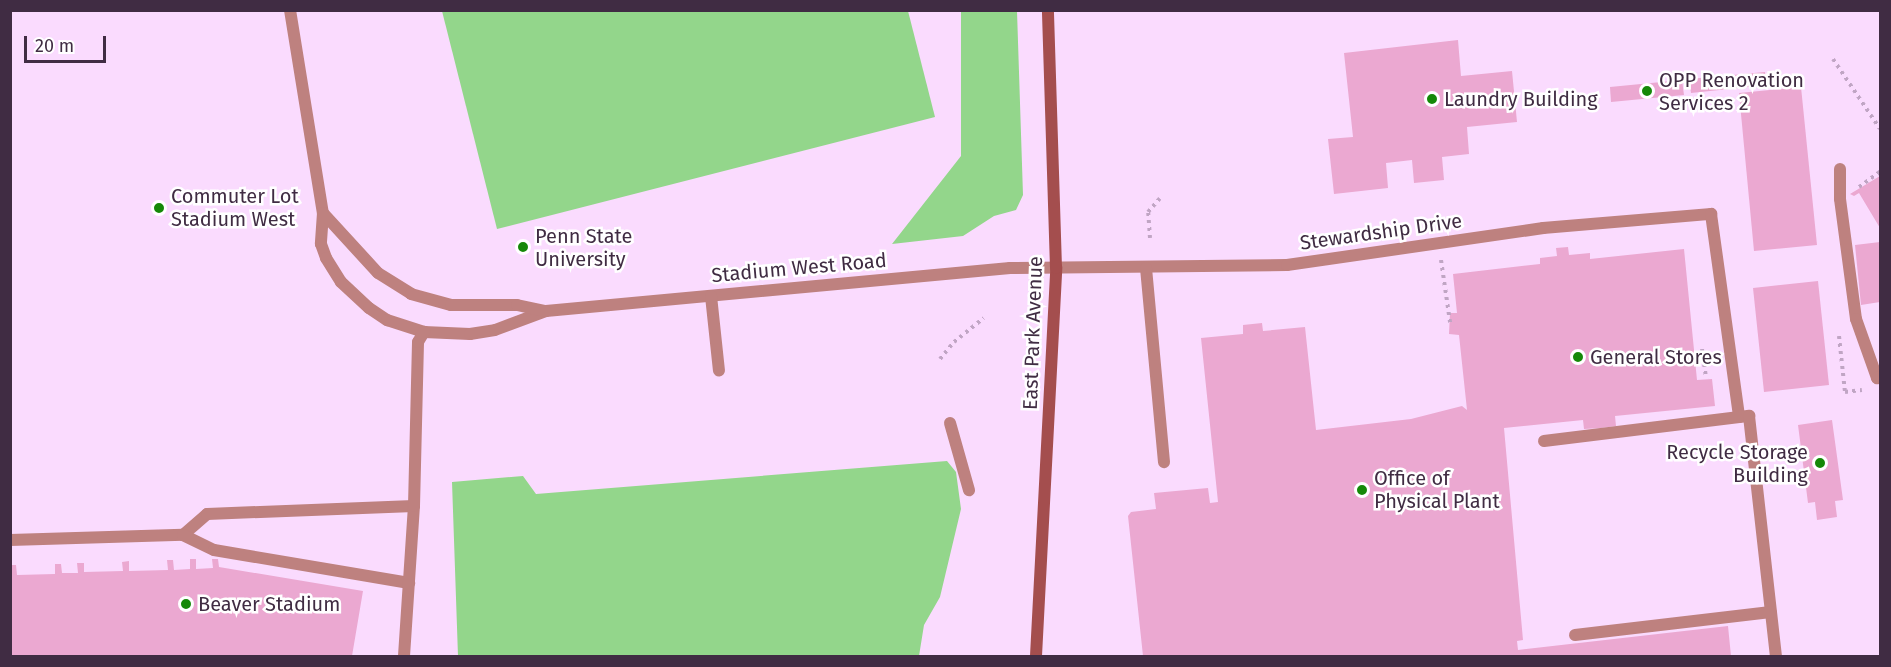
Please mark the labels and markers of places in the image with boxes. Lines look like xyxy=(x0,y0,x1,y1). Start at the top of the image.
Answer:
place label: OPP Renovation Services 2 xyxy=(1659,68,1804,115)
marker: OPP Renovation Services 2 xyxy=(1640,84,1654,98)
place label: Laundry Building xyxy=(1444,87,1598,111)
marker: Laundry Building xyxy=(1425,92,1439,106)
place label: Commuter Lot Stadium West xyxy=(171,184,299,231)
marker: Commuter Lot Stadium West xyxy=(152,201,166,215)
place label: Penn State University xyxy=(535,224,632,271)
marker: Penn State University xyxy=(516,240,530,254)
place label: General Stores xyxy=(1590,345,1722,369)
marker: General Stores xyxy=(1571,350,1585,364)
place label: Recycle Storage Building xyxy=(1666,440,1808,487)
marker: Recycle Storage Building xyxy=(1813,456,1827,470)
place label: Office of Physical Plant xyxy=(1374,466,1500,513)
marker: Office of Physical Plant xyxy=(1355,483,1369,497)
place label: Beaver Stadium xyxy=(198,592,340,616)
marker: Beaver Stadium xyxy=(179,597,193,611)

